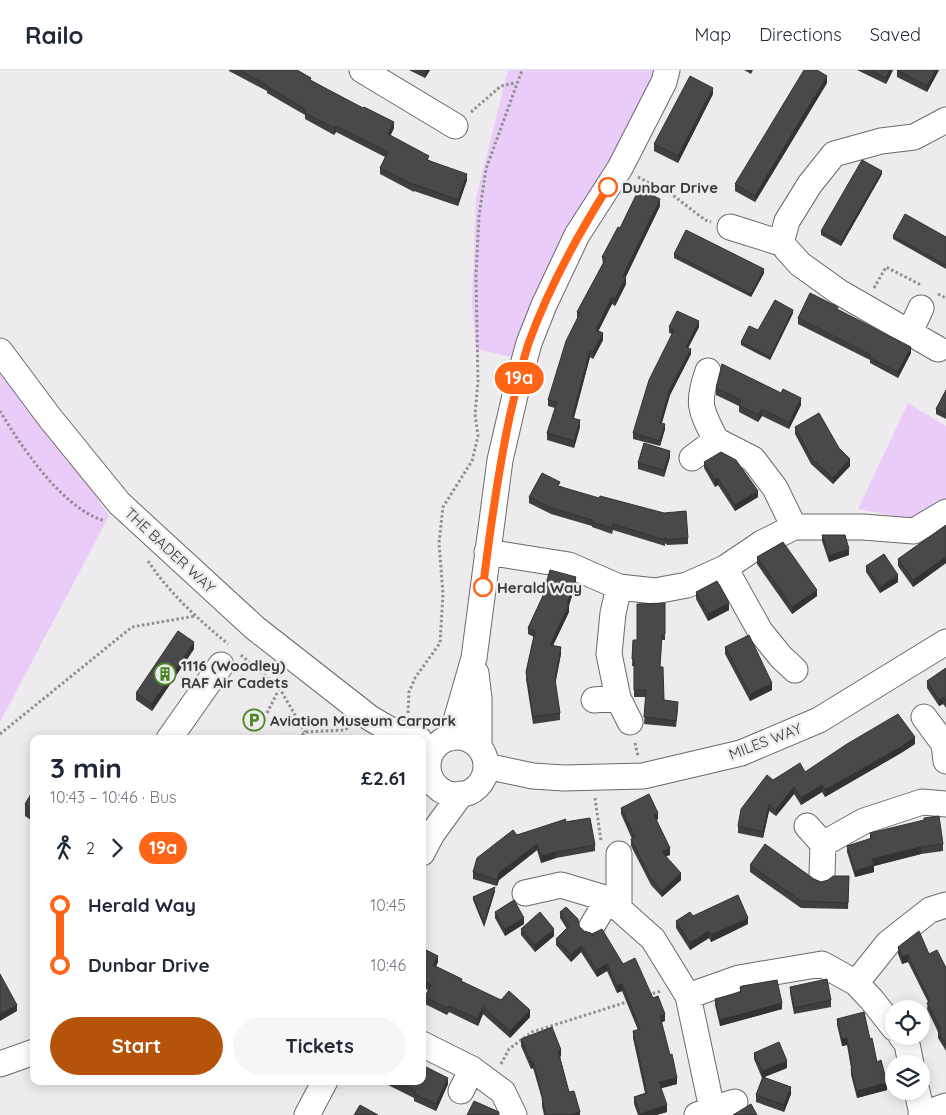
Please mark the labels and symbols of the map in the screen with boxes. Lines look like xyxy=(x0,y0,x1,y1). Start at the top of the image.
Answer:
marker: Dunbar Drive xyxy=(598,177,618,197)
place label: Dunbar Drive xyxy=(622,178,718,197)
line badge: 19a xyxy=(490,362,548,394)
street label: THE BADER WAY xyxy=(121,503,220,597)
marker: Herald Way xyxy=(473,577,493,597)
place label: Herald Way xyxy=(497,578,582,597)
place label: 1116 (Woodley) RAF Air Cadets xyxy=(181,656,288,692)
building icon: 1116 (Woodley) RAF Air Cadets xyxy=(153,662,177,686)
parking icon: Aviation Museum Carpark xyxy=(242,708,266,732)
place label: Aviation Museum Carpark xyxy=(270,711,456,730)
street label: MILES WAY xyxy=(726,718,805,764)

